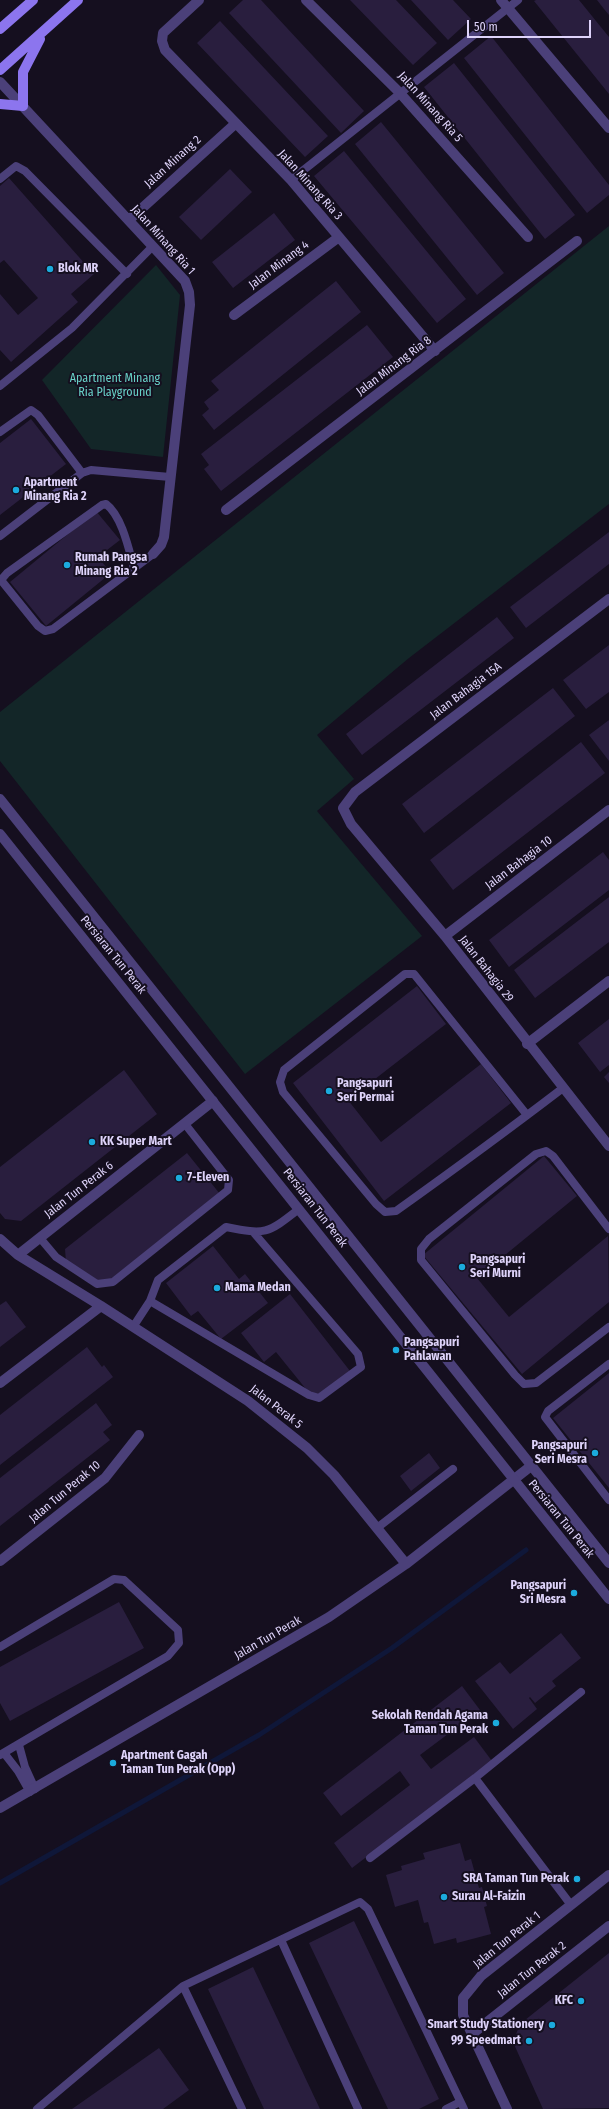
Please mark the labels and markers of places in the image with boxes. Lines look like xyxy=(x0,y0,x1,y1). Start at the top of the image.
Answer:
place label: Blok MR xyxy=(58,262,98,276)
marker: Blok MR xyxy=(45,264,55,274)
place label: Apartment Minang Ria 2 xyxy=(24,476,87,504)
marker: Apartment Minang Ria 2 xyxy=(11,485,21,495)
place label: Rumah Pangsa Minang Ria 2 xyxy=(75,551,147,579)
marker: Rumah Pangsa Minang Ria 2 xyxy=(62,560,72,570)
place label: Pangsapuri Seri Permai xyxy=(337,1077,394,1105)
marker: Pangsapuri Seri Permai xyxy=(324,1086,334,1096)
place label: KK Super Mart xyxy=(100,1135,172,1149)
marker: KK Super Mart xyxy=(87,1137,97,1147)
place label: 7-Eleven xyxy=(187,1171,229,1185)
marker: 7-Eleven xyxy=(174,1173,184,1183)
place label: Pangsapuri Seri Murni xyxy=(470,1253,525,1281)
marker: Pangsapuri Seri Murni xyxy=(457,1262,467,1272)
place label: Mama Medan xyxy=(225,1281,291,1295)
marker: Mama Medan xyxy=(212,1283,222,1293)
place label: Pangsapuri Pahlawan xyxy=(404,1336,459,1364)
marker: Pangsapuri Pahlawan xyxy=(391,1345,401,1355)
place label: Pangsapuri Seri Mesra xyxy=(532,1439,587,1467)
marker: Pangsapuri Seri Mesra xyxy=(590,1448,600,1458)
place label: Pangsapuri Sri Mesra xyxy=(511,1579,566,1607)
marker: Pangsapuri Sri Mesra xyxy=(569,1588,579,1598)
place label: Sekolah Rendah Agama Taman Tun Perak xyxy=(372,1709,488,1737)
marker: Sekolah Rendah Agama Taman Tun Perak xyxy=(491,1718,501,1728)
place label: Apartment Gagah Taman Tun Perak (Opp) xyxy=(121,1749,235,1777)
marker: Apartment Gagah Taman Tun Perak (Opp) xyxy=(108,1758,118,1768)
place label: SRA Taman Tun Perak xyxy=(463,1872,569,1886)
marker: SRA Taman Tun Perak xyxy=(572,1874,582,1884)
place label: Surau Al-Faizin xyxy=(452,1890,525,1904)
marker: Surau Al-Faizin xyxy=(439,1892,449,1902)
place label: KFC xyxy=(555,1994,573,2008)
marker: KFC xyxy=(576,1996,586,2006)
place label: Smart Study Stationery xyxy=(428,2018,544,2032)
marker: Smart Study Stationery xyxy=(547,2020,557,2030)
place label: 99 Speedmart xyxy=(451,2034,521,2048)
marker: 99 Speedmart xyxy=(524,2036,534,2046)

